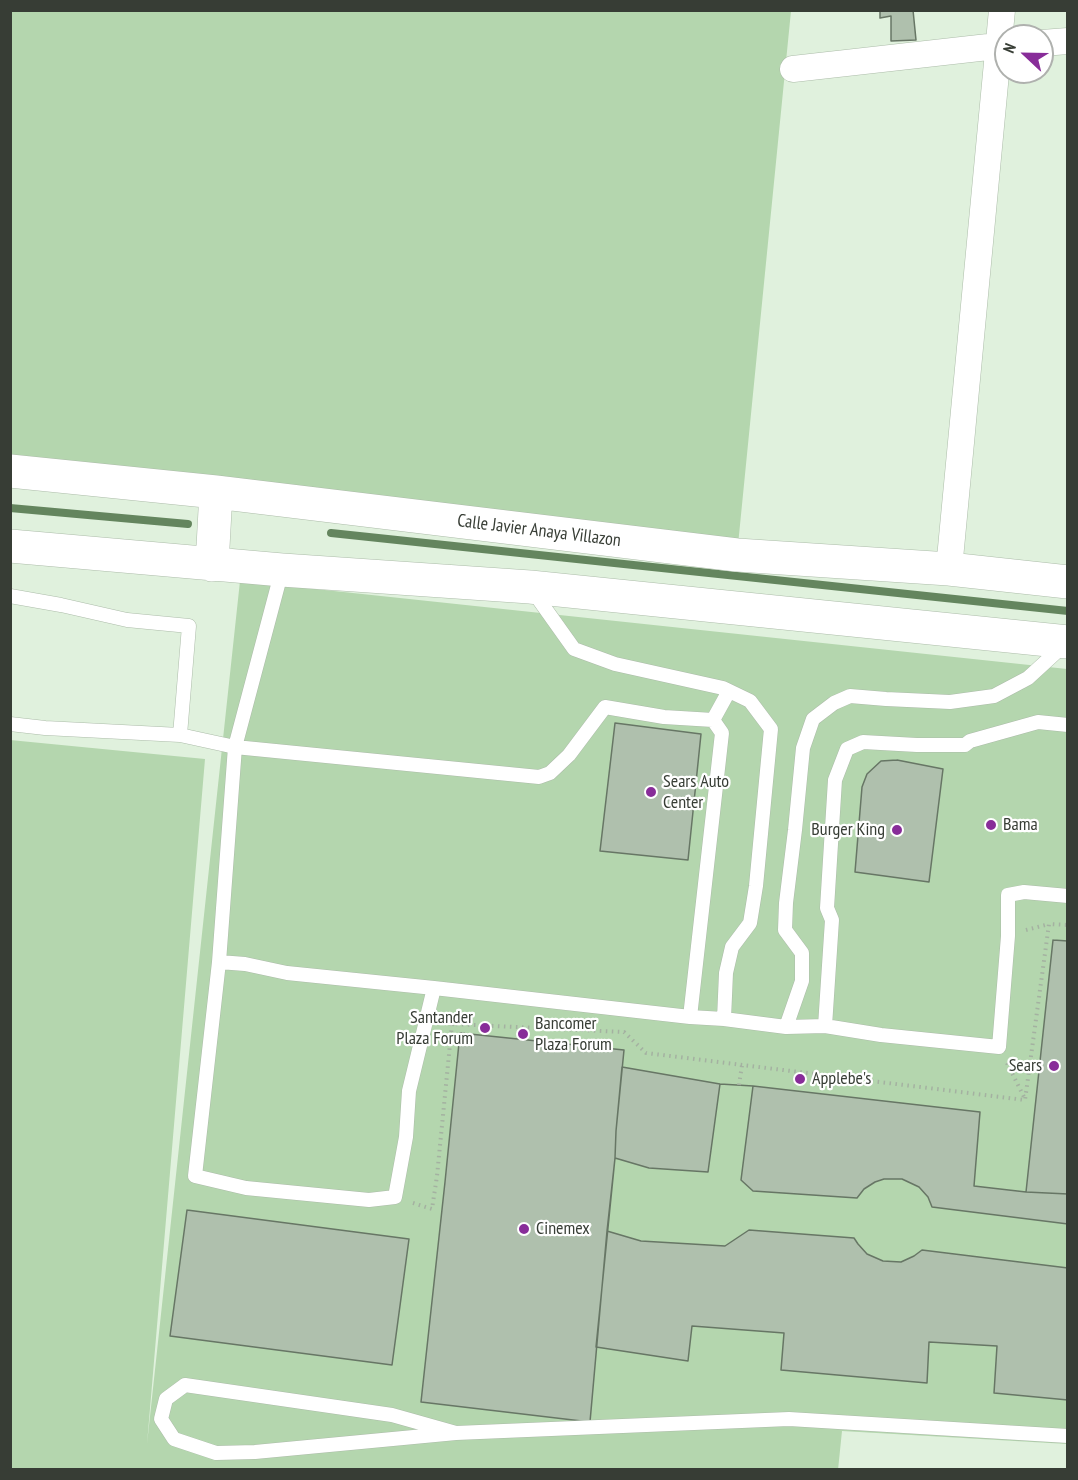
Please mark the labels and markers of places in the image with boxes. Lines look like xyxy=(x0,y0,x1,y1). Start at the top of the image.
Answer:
place label: Sears Auto Center xyxy=(663,771,729,814)
marker: Sears Auto Center xyxy=(644,785,658,799)
place label: Bama xyxy=(1003,814,1038,836)
marker: Bama xyxy=(984,818,998,832)
place label: Burger King xyxy=(811,819,885,841)
marker: Burger King xyxy=(890,823,904,837)
place label: Santander Plaza Forum xyxy=(396,1007,473,1050)
place label: Bancomer Plaza Forum xyxy=(535,1013,612,1056)
marker: Santander Plaza Forum xyxy=(478,1021,492,1035)
marker: Bancomer Plaza Forum xyxy=(516,1027,530,1041)
place label: Sears xyxy=(1009,1055,1042,1077)
marker: Sears xyxy=(1047,1059,1061,1073)
place label: Applebe's xyxy=(812,1068,871,1090)
marker: Applebe's xyxy=(793,1072,807,1086)
place label: Cinemex xyxy=(536,1218,590,1240)
marker: Cinemex xyxy=(517,1222,531,1236)

